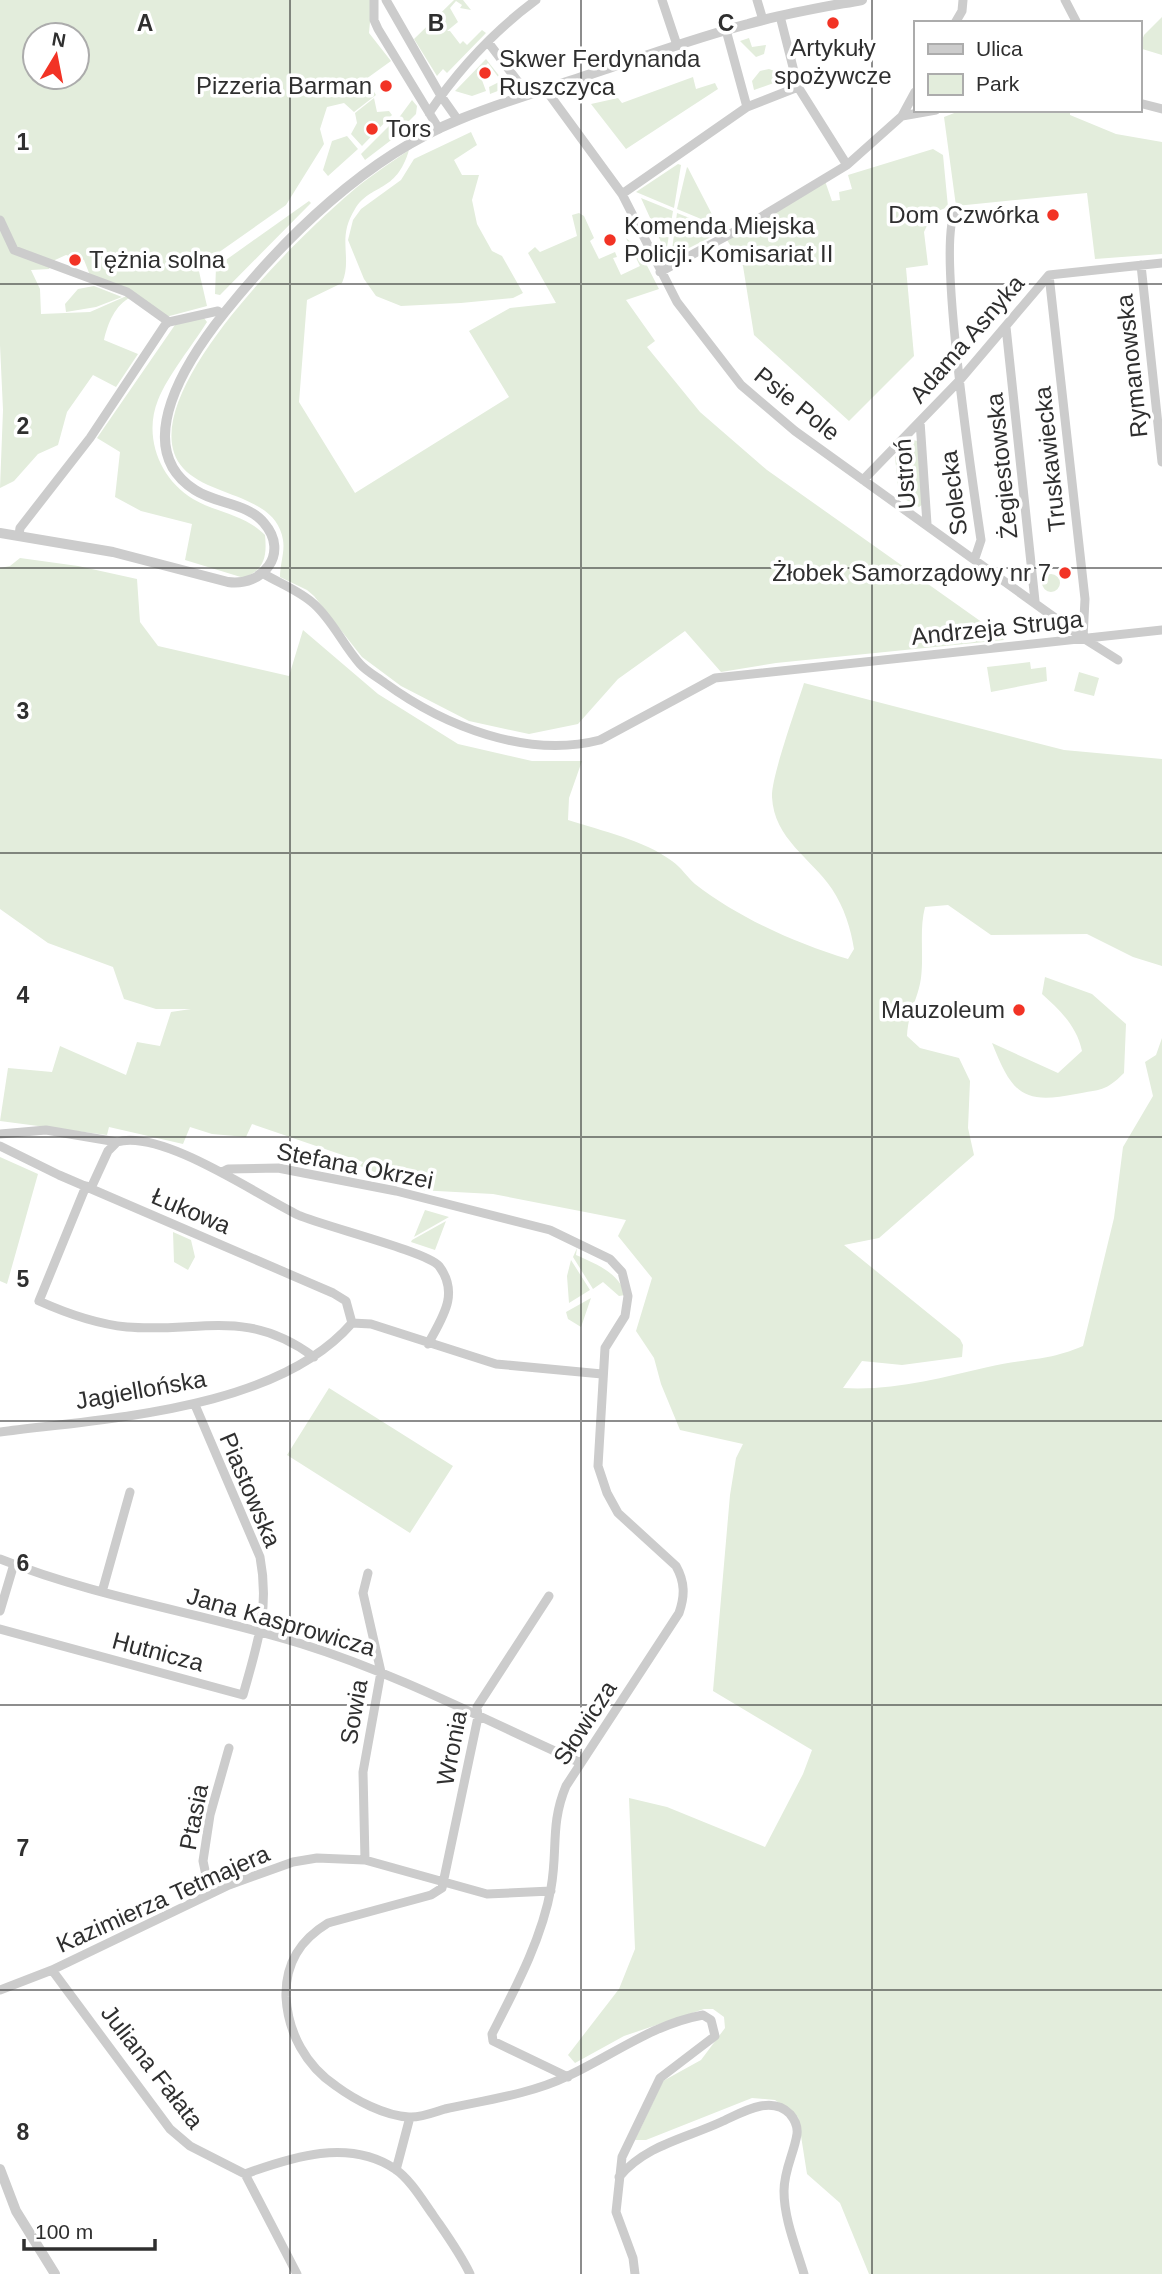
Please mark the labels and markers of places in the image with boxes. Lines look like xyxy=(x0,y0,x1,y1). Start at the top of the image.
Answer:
marker: Artykuły spożywcze xyxy=(825,15,841,31)
place label: Artykuły spożywcze xyxy=(774,34,892,89)
place label: Skwer Ferdynanda Ruszczyca xyxy=(499,45,701,100)
marker: Skwer Ferdynanda Ruszczyca xyxy=(477,65,493,81)
place label: Pizzeria Barman xyxy=(196,72,372,99)
marker: Pizzeria Barman xyxy=(378,78,394,94)
place label: Tors xyxy=(386,115,431,142)
marker: Tors xyxy=(364,121,380,137)
place label: Dom Czwórka xyxy=(888,201,1040,228)
marker: Dom Czwórka xyxy=(1045,207,1061,223)
place label: Komenda Miejska Policji. Komisariat II xyxy=(624,212,833,267)
marker: Komenda Miejska Policji. Komisariat II xyxy=(602,232,618,248)
place label: Tężnia solna xyxy=(89,246,226,273)
marker: Tężnia solna xyxy=(67,252,83,268)
place label: Żłobek Samorządowy nr 7 xyxy=(772,559,1051,586)
marker: Żłobek Samorządowy nr 7 xyxy=(1057,565,1073,581)
place label: Mauzoleum xyxy=(881,996,1005,1023)
marker: Mauzoleum xyxy=(1011,1002,1027,1018)

